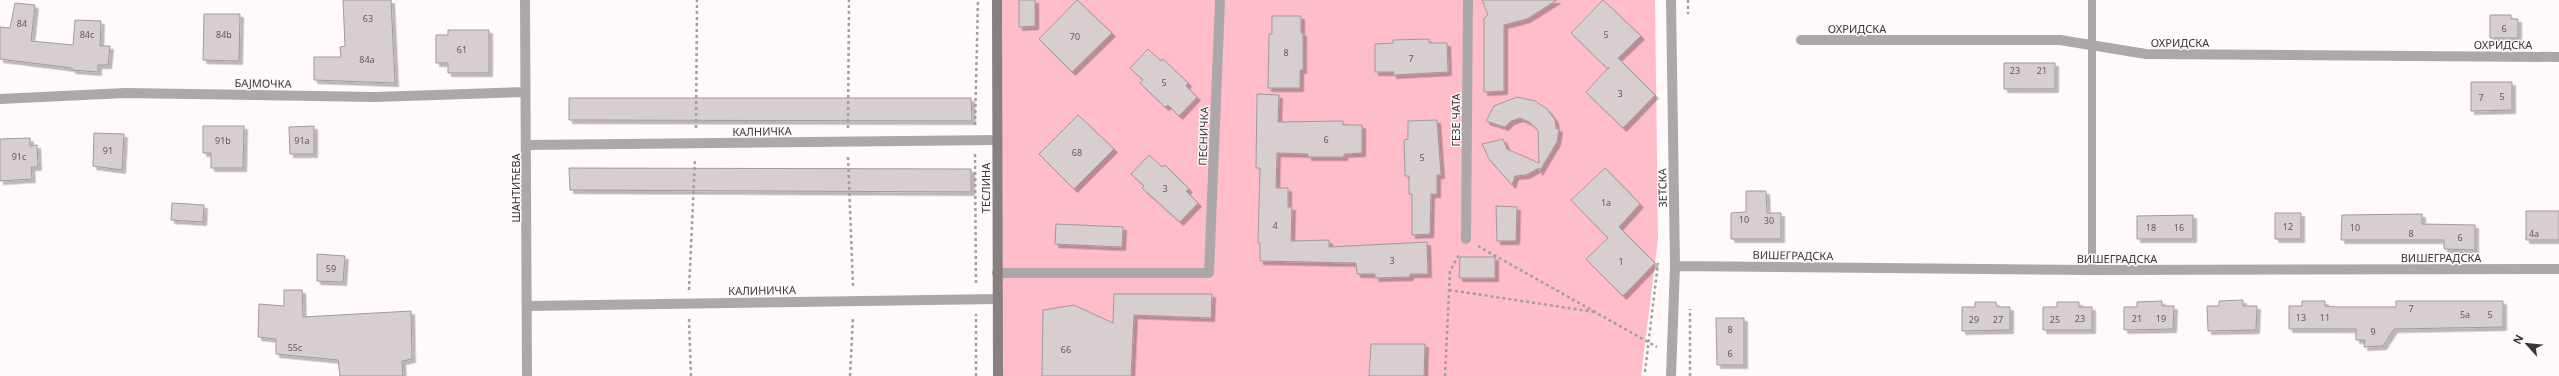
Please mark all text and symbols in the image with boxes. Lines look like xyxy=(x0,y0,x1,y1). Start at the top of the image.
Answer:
house number: 63 xyxy=(363,12,373,25)
house number: 84 xyxy=(17,17,27,30)
street label: ОХРИДСКА xyxy=(1828,21,1887,36)
house number: 6 xyxy=(2501,22,2507,35)
house number: 84c xyxy=(80,28,95,41)
house number: 84b xyxy=(216,28,232,41)
house number: 5 xyxy=(1603,28,1609,41)
house number: 70 xyxy=(1070,30,1080,43)
street label: ОХРИДСКА xyxy=(2151,35,2210,50)
street label: ОХРИДСКА xyxy=(2474,37,2533,52)
house number: 61 xyxy=(457,43,467,56)
house number: 8 xyxy=(1283,46,1289,59)
house number: 7 xyxy=(1408,52,1414,65)
house number: 84a xyxy=(359,53,375,66)
house number: 23 xyxy=(2010,64,2020,77)
house number: 21 xyxy=(2037,64,2047,77)
street label: БАЈМОЧКА xyxy=(234,75,293,91)
house number: 5 xyxy=(1161,76,1167,89)
house number: 3 xyxy=(1617,87,1623,100)
house number: 5 xyxy=(2499,90,2505,103)
house number: 7 xyxy=(2478,91,2484,104)
street label: ГЕЗЕ ЧАТА xyxy=(1448,92,1463,147)
street label: ПЕСНИЧКА xyxy=(1194,105,1212,166)
street label: КАЛНИЧКА xyxy=(732,123,793,139)
house number: 6 xyxy=(1323,133,1329,146)
house number: 91b xyxy=(215,134,231,147)
house number: 91a xyxy=(294,134,310,147)
house number: 91 xyxy=(103,144,113,157)
house number: 68 xyxy=(1072,146,1082,159)
house number: 91c xyxy=(12,150,27,163)
house number: 5 xyxy=(1419,151,1425,164)
street label: ШАНТИЋЕВА xyxy=(508,152,523,223)
street label: ТЕСЛИНА xyxy=(978,162,993,213)
street label: ЗЕТСКА xyxy=(1654,167,1670,208)
house number: 3 xyxy=(1162,182,1168,195)
house number: 1a xyxy=(1601,196,1611,209)
house number: 10 xyxy=(1739,213,1749,226)
house number: 30 xyxy=(1764,214,1774,227)
house number: 4 xyxy=(1272,219,1278,232)
house number: 12 xyxy=(2283,220,2293,233)
house number: 18 xyxy=(2146,221,2156,234)
house number: 16 xyxy=(2174,221,2184,234)
house number: 10 xyxy=(2350,221,2360,234)
house number: 8 xyxy=(2408,227,2414,240)
house number: 4a xyxy=(2529,227,2539,240)
house number: 6 xyxy=(2457,231,2463,244)
street label: ВИШЕГРАДСКА xyxy=(1753,247,1834,263)
street label: ВИШЕГРАДСКА xyxy=(2401,250,2482,265)
street label: ВИШЕГРАДСКА xyxy=(2077,251,2158,266)
house number: 3 xyxy=(1389,254,1395,267)
house number: 1 xyxy=(1618,255,1624,268)
house number: 59 xyxy=(326,262,336,275)
street label: КАЛИНИЧКА xyxy=(728,282,797,298)
house number: 7 xyxy=(2408,302,2414,315)
house number: 5a xyxy=(2460,308,2470,321)
house number: 5 xyxy=(2487,308,2493,321)
house number: 13 xyxy=(2296,311,2306,324)
house number: 11 xyxy=(2320,311,2330,324)
house number: 23 xyxy=(2075,312,2085,325)
house number: 21 xyxy=(2132,312,2142,325)
house number: 19 xyxy=(2156,312,2166,325)
house number: 29 xyxy=(1969,313,1979,326)
house number: 27 xyxy=(1993,313,2003,326)
house number: 25 xyxy=(2050,313,2060,326)
house number: 8 xyxy=(1727,323,1733,336)
north arrow xyxy=(2507,324,2547,364)
house number: 9 xyxy=(2370,325,2376,338)
text: N xyxy=(2509,332,2526,347)
house number: 55c xyxy=(288,341,303,354)
house number: 66 xyxy=(1061,343,1071,356)
house number: 6 xyxy=(1727,347,1733,360)

